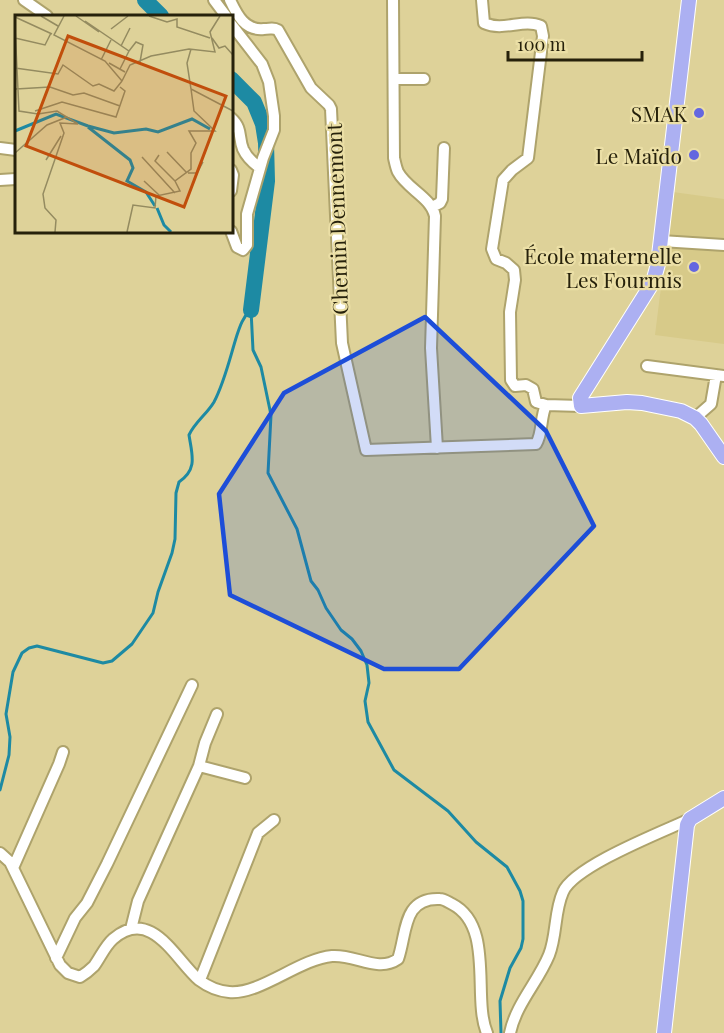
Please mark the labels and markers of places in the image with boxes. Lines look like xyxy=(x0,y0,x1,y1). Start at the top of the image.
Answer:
place label: SMAK xyxy=(631,99,687,127)
marker: SMAK xyxy=(692,106,706,120)
place label: Le Maïdo xyxy=(595,141,682,169)
marker: Le Maïdo xyxy=(687,148,701,162)
place label: École maternelle Les Fourmis xyxy=(524,241,682,293)
marker: École maternelle Les Fourmis xyxy=(687,260,701,274)

